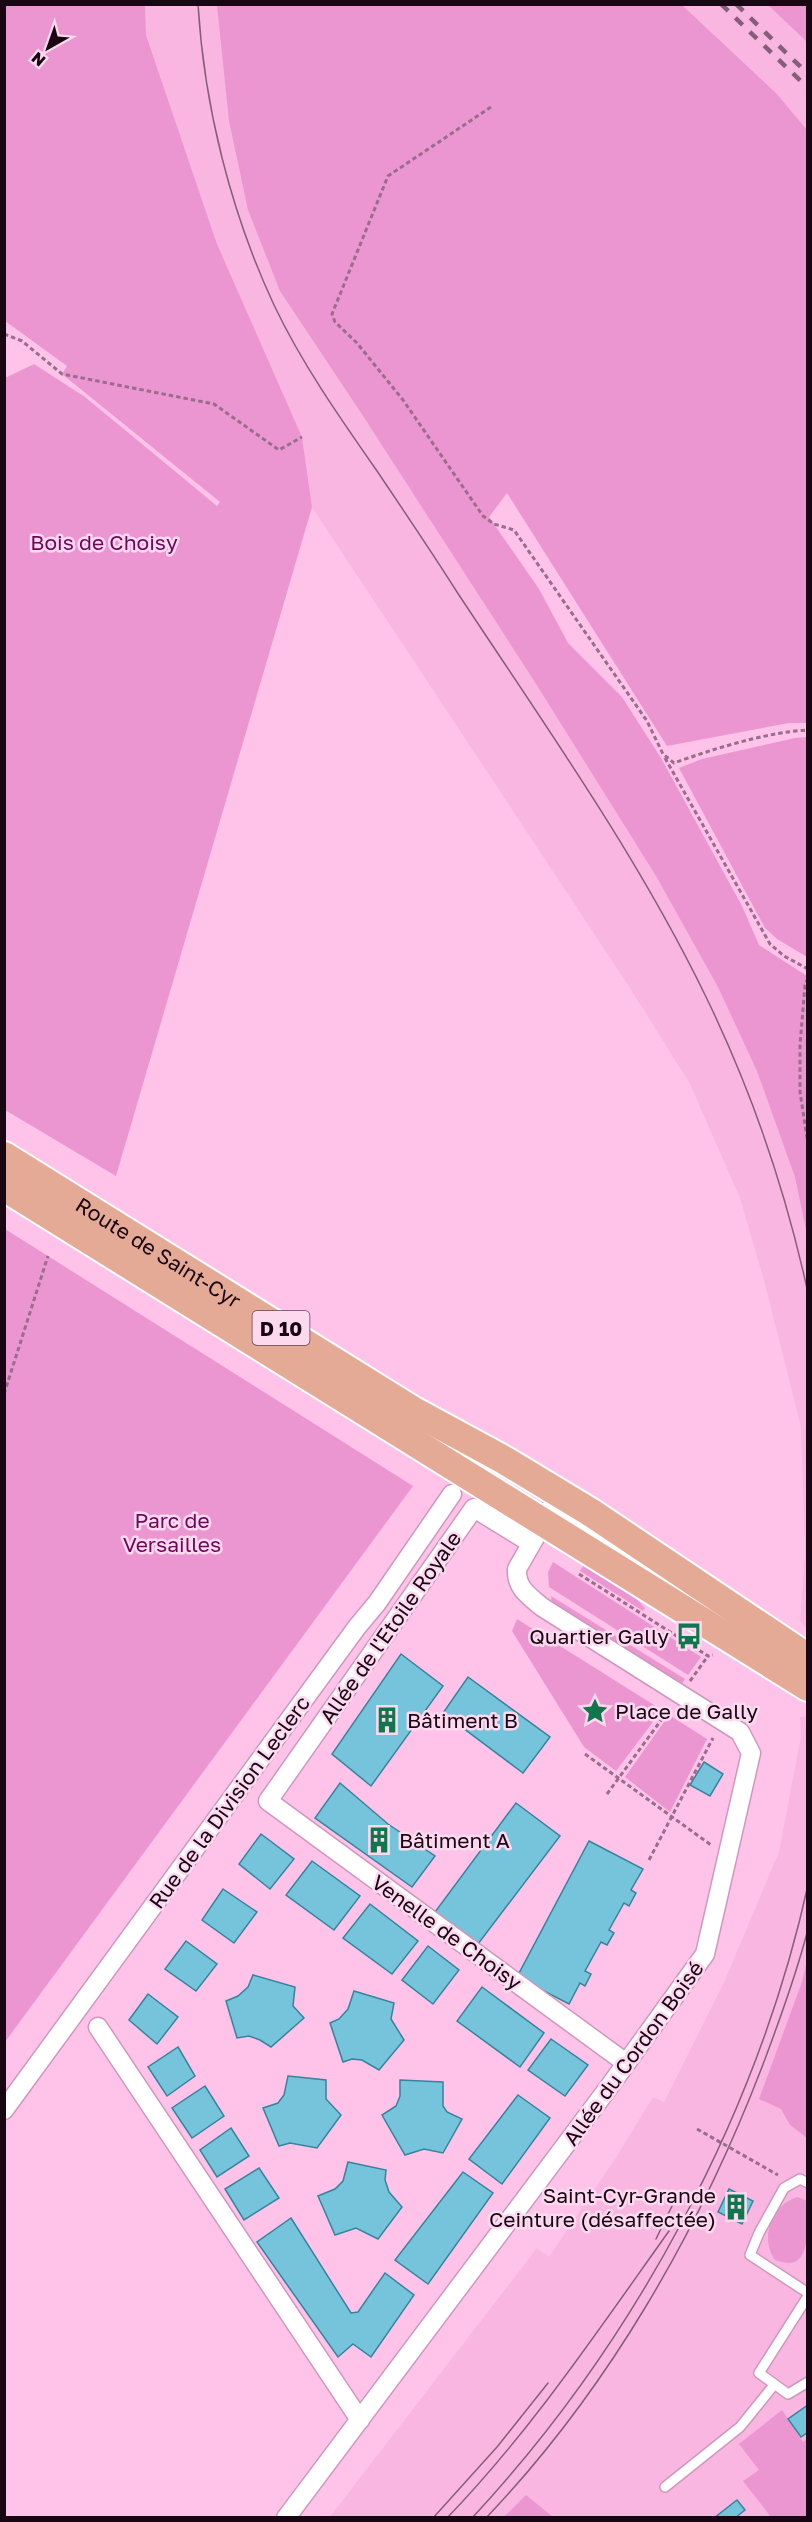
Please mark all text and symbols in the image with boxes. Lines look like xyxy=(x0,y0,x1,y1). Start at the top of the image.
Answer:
north arrow xyxy=(18,18,78,78)
text: N xyxy=(27,48,49,71)
park label: Bois de Choisy xyxy=(30,529,178,555)
street label: Route de Saint-Cyr xyxy=(71,1191,246,1313)
road number: D 10 xyxy=(252,1311,310,1345)
park label: Parc de Versailles xyxy=(123,1507,221,1557)
street label: Allée de l'Etoile Royale xyxy=(314,1526,466,1728)
bus stop icon: Quartier Gally xyxy=(674,1621,704,1651)
place label: Quartier Gally xyxy=(529,1623,669,1649)
street label: Rue de la Division Leclerc xyxy=(143,1690,315,1914)
place icon: Place de Gally xyxy=(580,1696,610,1726)
place label: Place de Gally xyxy=(615,1698,758,1724)
building icon: Bâtiment B xyxy=(372,1705,402,1735)
place label: Bâtiment B xyxy=(407,1707,518,1733)
building icon: Bâtiment A xyxy=(364,1825,394,1855)
place label: Bâtiment A xyxy=(399,1827,510,1853)
street label: Venelle de Choisy xyxy=(367,1869,527,1995)
street label: Allée du Cordon Boisé xyxy=(557,1956,709,2150)
place label: Saint-Cyr-Grande Ceinture (désaffectée) xyxy=(489,2182,716,2232)
building icon: Saint-Cyr-Grande Ceinture (désaffectée) xyxy=(721,2192,751,2222)

